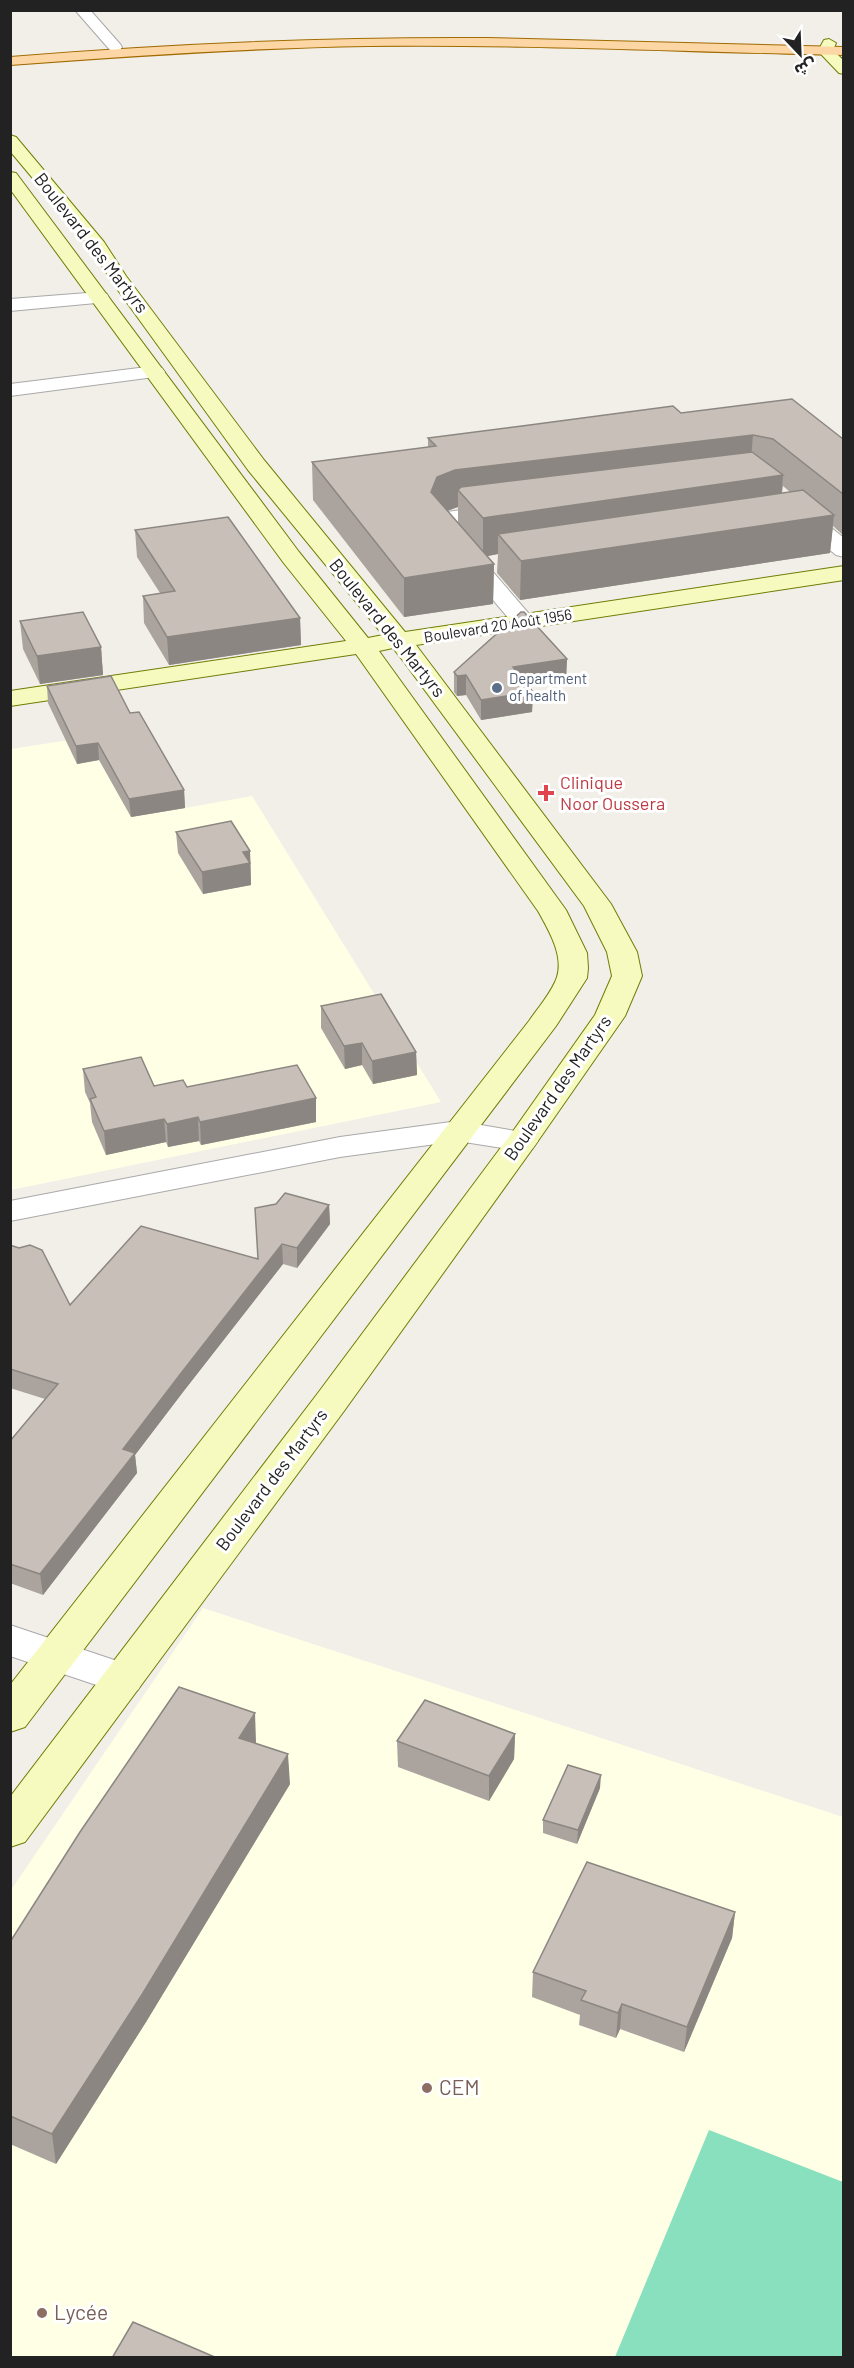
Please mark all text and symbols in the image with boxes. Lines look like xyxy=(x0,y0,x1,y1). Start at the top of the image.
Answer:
north arrow xyxy=(770,24,830,84)
text: ش xyxy=(792,54,820,81)
street label: Boulevard des Martyrs xyxy=(30,168,153,317)
street label: Boulevard des Martyrs xyxy=(325,554,450,701)
street label: Boulevard 20 Août 1956 xyxy=(422,604,573,646)
place label: Department of health xyxy=(509,669,587,704)
marker: Department of health xyxy=(490,681,504,695)
place label: Clinique Noor Oussera xyxy=(560,771,665,814)
marker: Clinique Noor Oussera xyxy=(537,784,555,802)
street label: Boulevard des Martyrs xyxy=(499,1011,616,1164)
street label: Boulevard des Martyrs xyxy=(211,1404,332,1555)
place label: CEM xyxy=(439,2074,479,2099)
marker: CEM xyxy=(420,2081,434,2095)
place label: Lycée xyxy=(54,2299,108,2324)
marker: Lycée xyxy=(35,2306,49,2320)

